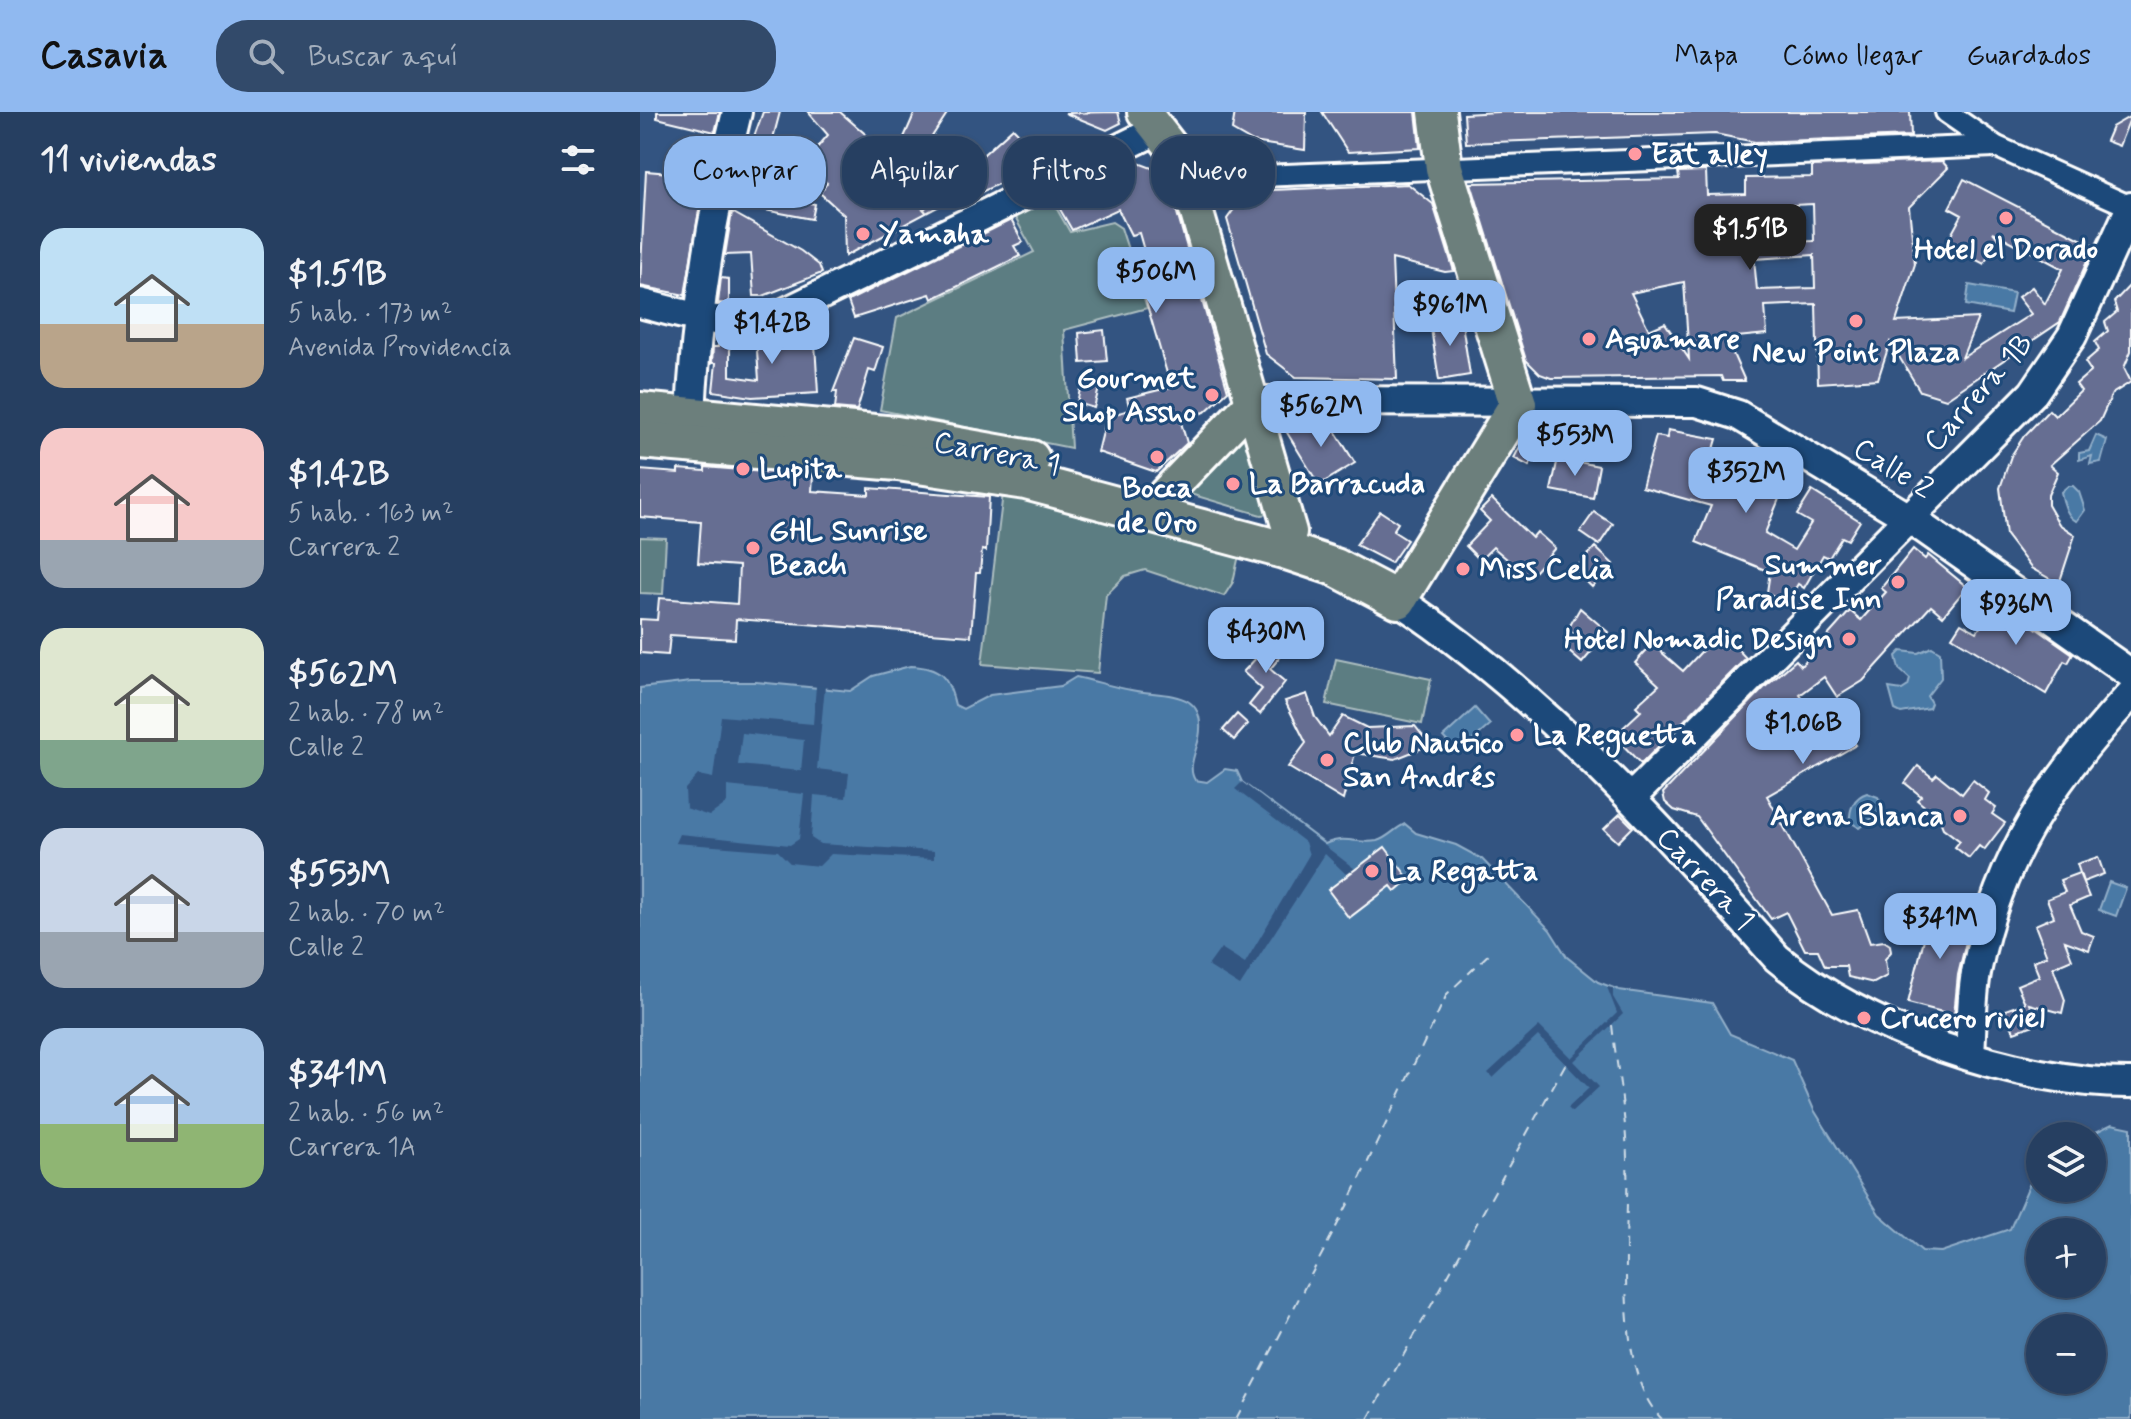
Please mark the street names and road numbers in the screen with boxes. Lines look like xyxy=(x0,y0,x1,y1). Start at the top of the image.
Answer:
street label: Carrera 1B xyxy=(1915,325,2043,461)
street label: Carrera 1 xyxy=(930,423,1064,485)
street label: Calle 2 xyxy=(1846,429,1940,509)
street label: Carrera 1 xyxy=(1647,819,1763,939)

